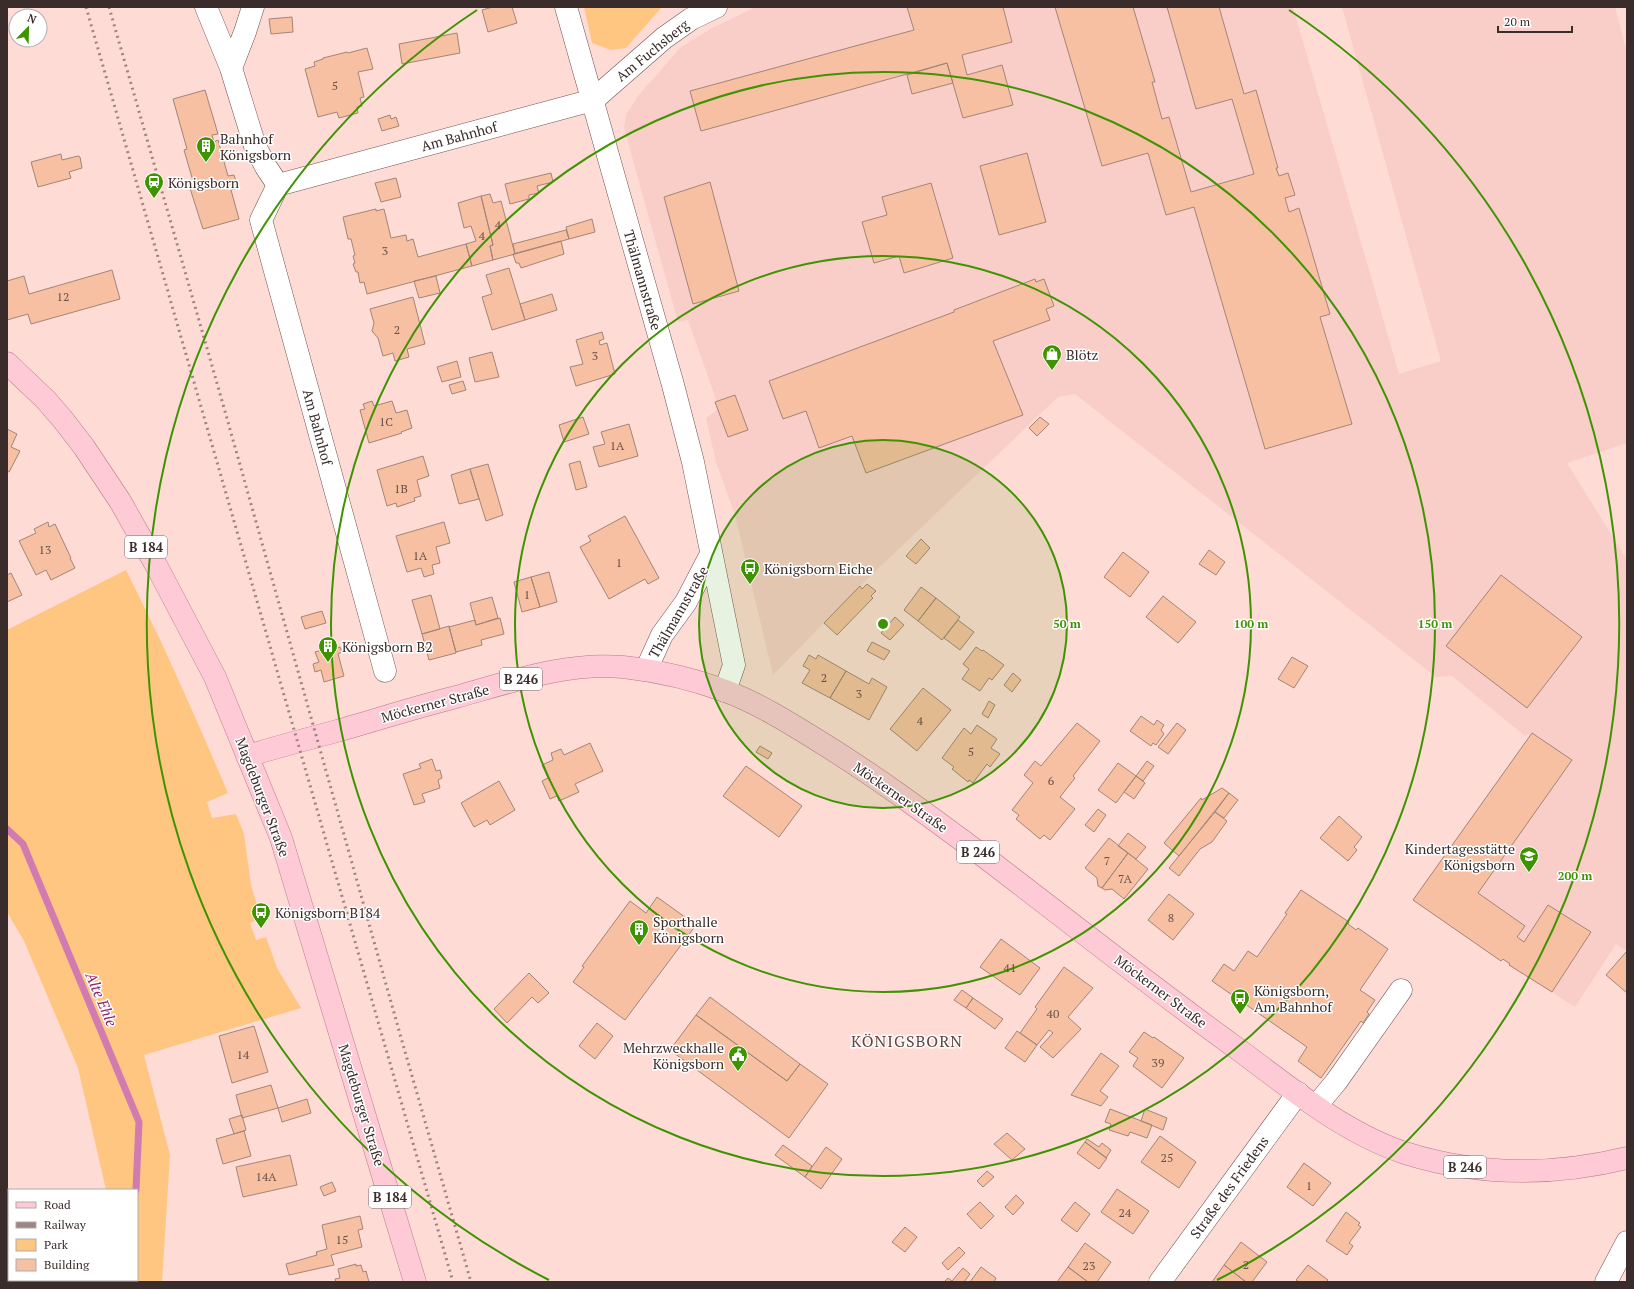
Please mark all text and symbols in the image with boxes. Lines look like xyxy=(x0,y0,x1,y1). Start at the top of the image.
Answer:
north arrow xyxy=(8,8,48,48)
scale bar xyxy=(1498,8,1572,34)
text: N xyxy=(25,11,39,27)
street label: Am Fuchsberg xyxy=(611,14,693,85)
text: 20 m xyxy=(1504,14,1531,29)
house number: 5 xyxy=(332,78,338,93)
street label: Am Bahnhof xyxy=(419,116,500,155)
place label: Bahnhof Königsborn xyxy=(220,129,292,164)
building icon: Bahnhof Königsborn xyxy=(195,135,217,163)
station icon: Königsborn xyxy=(143,171,165,199)
place label: Königsborn xyxy=(168,173,240,192)
house number: 4 xyxy=(495,217,502,232)
house number: 4 xyxy=(479,228,486,243)
street label: Thälmannstraße xyxy=(620,228,666,332)
house number: 3 xyxy=(382,243,388,258)
house number: 12 xyxy=(57,289,69,304)
house number: 2 xyxy=(394,322,400,337)
shop icon: Blötz xyxy=(1041,343,1063,371)
place label: Blötz xyxy=(1066,345,1099,364)
house number: 3 xyxy=(592,348,598,363)
street label: Am Bahnhof xyxy=(299,387,338,468)
house number: 1C xyxy=(379,414,393,429)
house number: 1A xyxy=(610,438,625,453)
house number: 1B xyxy=(394,481,408,496)
road number: B 184 xyxy=(125,536,167,558)
house number: 13 xyxy=(39,542,51,557)
house number: 1A xyxy=(413,548,428,563)
house number: 1 xyxy=(616,555,622,570)
bus stop icon: Königsborn Eiche xyxy=(739,557,761,585)
place label: Königsborn Eiche xyxy=(764,559,873,578)
street label: Thälmannstraße xyxy=(644,562,712,662)
house number: 1 xyxy=(524,587,530,602)
text: 50 m xyxy=(1053,616,1081,631)
text: 100 m xyxy=(1234,616,1268,631)
text: 150 m xyxy=(1418,616,1452,631)
centre of rings xyxy=(876,617,890,631)
building icon: Königsborn B2 xyxy=(317,635,339,663)
place label: Königsborn B2 xyxy=(342,637,433,656)
road number: B 246 xyxy=(500,668,542,690)
house number: 2 xyxy=(821,670,827,685)
street label: Möckerner Straße xyxy=(379,679,491,727)
house number: 3 xyxy=(856,686,862,701)
house number: 4 xyxy=(917,713,924,728)
street label: Magdeburger Straße xyxy=(231,734,295,860)
house number: 5 xyxy=(968,744,974,759)
street label: Möckerner Straße xyxy=(850,757,952,837)
house number: 6 xyxy=(1048,773,1055,788)
place label: Kindertagesstätte Königsborn xyxy=(1405,839,1516,874)
road number: B 246 xyxy=(957,841,999,863)
school or university icon: Kindertagesstätte Königsborn xyxy=(1518,845,1540,873)
house number: 7 xyxy=(1104,853,1110,868)
text: 200 m xyxy=(1558,868,1592,883)
house number: 7A xyxy=(1118,871,1133,886)
bus stop icon: Königsborn B184 xyxy=(250,901,272,929)
place label: Königsborn B184 xyxy=(275,903,381,922)
house number: 8 xyxy=(1168,910,1174,925)
place label: Sporthalle Königsborn xyxy=(653,912,725,947)
building icon: Sporthalle Königsborn xyxy=(628,918,650,946)
street label: Möckerner Straße xyxy=(1111,950,1211,1032)
house number: 41 xyxy=(1004,960,1016,975)
water label: Alte Ehle xyxy=(81,968,123,1030)
place label: Königsborn, Am Bahnhof xyxy=(1254,981,1333,1016)
bus stop icon: Königsborn, Am Bahnhof xyxy=(1229,987,1251,1015)
house number: 40 xyxy=(1047,1006,1059,1021)
district label: KÖNIGSBORN xyxy=(851,1030,963,1052)
place label: Mehrzweckhalle Königsborn xyxy=(623,1038,725,1073)
street label: Magdeburger Straße xyxy=(334,1042,390,1168)
public building icon: Mehrzweckhalle Königsborn xyxy=(727,1044,749,1072)
house number: 14 xyxy=(237,1047,250,1062)
house number: 39 xyxy=(1152,1055,1164,1070)
street label: Straße des Friedens xyxy=(1185,1132,1273,1242)
house number: 25 xyxy=(1161,1150,1173,1165)
road number: B 246 xyxy=(1444,1156,1486,1178)
house number: 14A xyxy=(256,1169,277,1184)
house number: 1 xyxy=(1306,1178,1312,1193)
road number: B 184 xyxy=(369,1186,411,1208)
legend xyxy=(8,1189,138,1281)
text: Road xyxy=(44,1197,71,1212)
house number: 24 xyxy=(1119,1205,1132,1220)
text: Railway xyxy=(44,1217,87,1232)
house number: 15 xyxy=(336,1232,348,1247)
text: Park xyxy=(44,1237,69,1252)
text: Building xyxy=(44,1257,90,1272)
house number: 2 xyxy=(1243,1257,1249,1272)
house number: 23 xyxy=(1083,1258,1095,1273)

